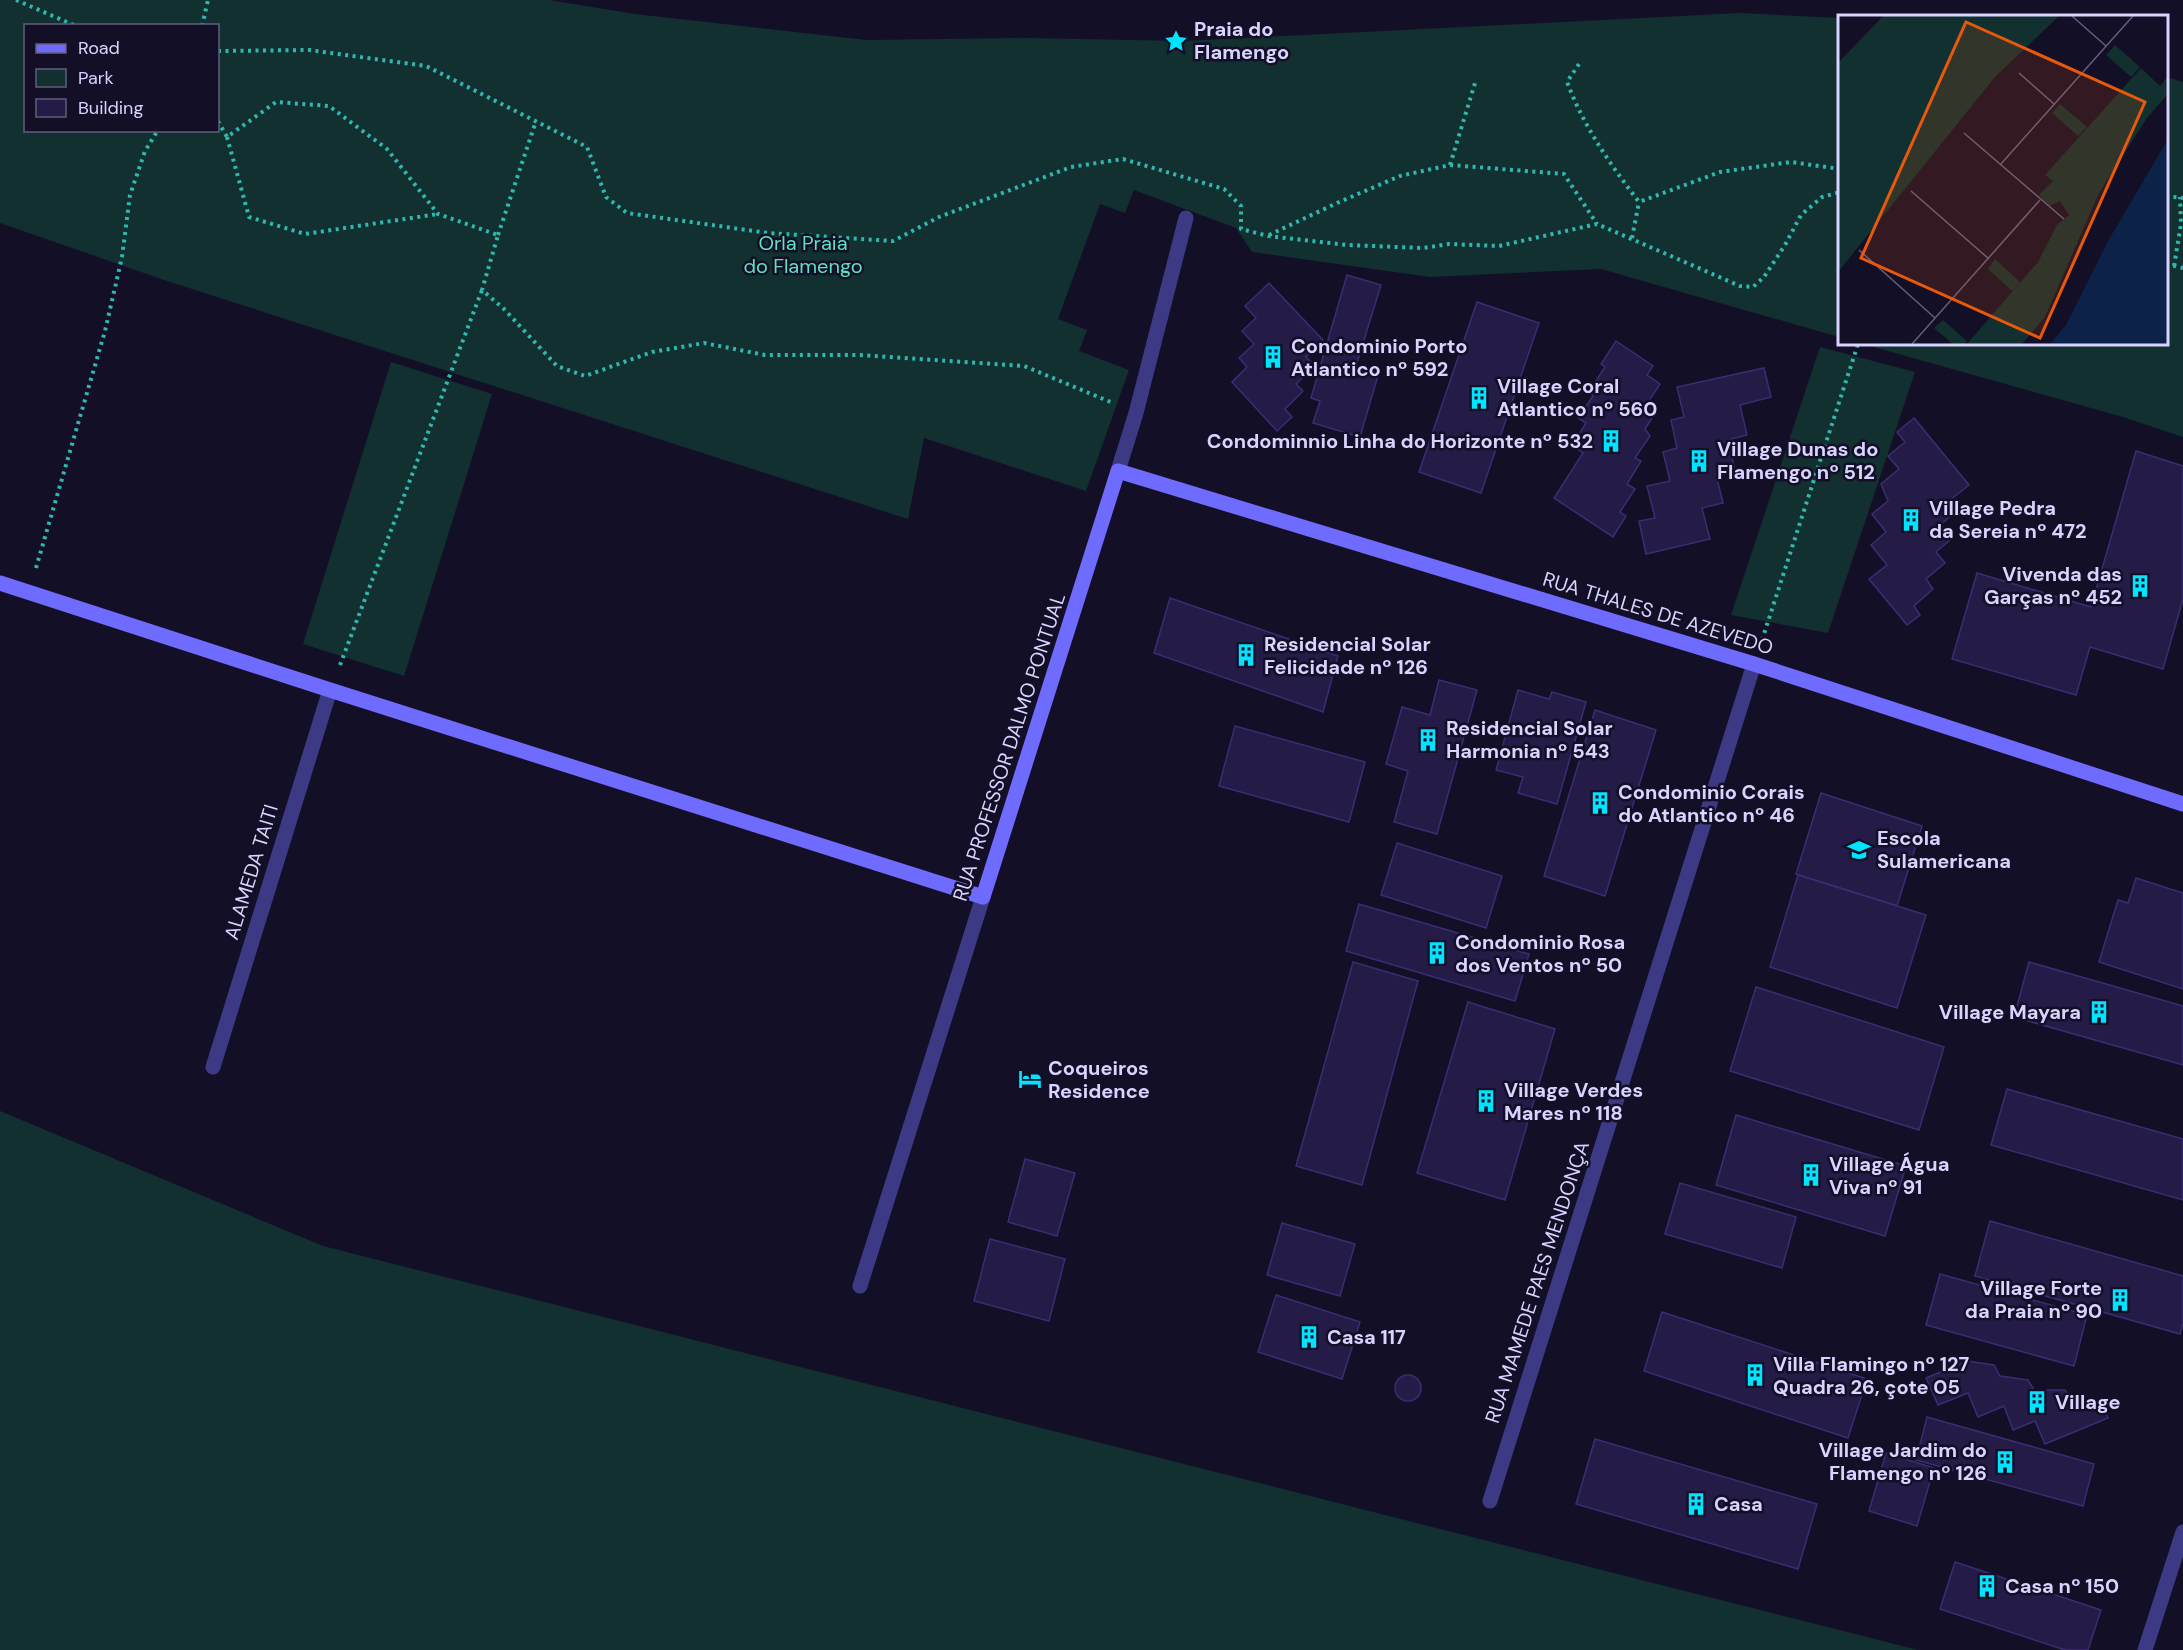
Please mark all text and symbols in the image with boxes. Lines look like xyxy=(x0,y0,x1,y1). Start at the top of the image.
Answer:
inset map xyxy=(1838,15,2168,345)
place label: Praia do Flamengo xyxy=(1194,16,1289,65)
legend xyxy=(24,24,219,132)
place icon: Praia do Flamengo xyxy=(1163,28,1189,54)
text: Road xyxy=(78,36,120,60)
text: Park xyxy=(78,66,114,90)
text: Building xyxy=(78,96,143,120)
park label: Orla Praia do Flamengo xyxy=(743,230,863,279)
place label: Condominio Porto Atlantico nº 592 xyxy=(1291,333,1467,382)
building icon: Condominio Porto Atlantico nº 592 xyxy=(1260,344,1286,370)
place label: Village Coral Atlantico nº 560 xyxy=(1497,373,1657,422)
building icon: Village Coral Atlantico nº 560 xyxy=(1466,385,1492,411)
place label: Condominnio Linha do Horizonte nº 532 xyxy=(1207,428,1593,454)
building icon: Condominnio Linha do Horizonte nº 532 xyxy=(1598,428,1624,454)
place label: Village Dunas do Flamengo nº 512 xyxy=(1717,436,1878,485)
building icon: Village Dunas do Flamengo nº 512 xyxy=(1686,448,1712,474)
place label: Village Pedra da Sereia nº 472 xyxy=(1929,495,2086,544)
building icon: Village Pedra da Sereia nº 472 xyxy=(1898,507,1924,533)
place label: Vivenda das Garças nº 452 xyxy=(1984,561,2122,610)
street label: RUA THALES DE AZEVEDO xyxy=(1540,566,1776,660)
building icon: Vivenda das Garças nº 452 xyxy=(2127,573,2153,599)
street label: RUA PROFESSOR DALMO PONTUAL xyxy=(947,590,1071,904)
place label: Residencial Solar Felicidade nº 126 xyxy=(1264,631,1431,680)
building icon: Residencial Solar Felicidade nº 126 xyxy=(1233,642,1259,668)
place label: Residencial Solar Harmonia nº 543 xyxy=(1446,715,1613,764)
building icon: Residencial Solar Harmonia nº 543 xyxy=(1415,727,1441,753)
place label: Condominio Corais do Atlantico nº 46 xyxy=(1618,779,1805,828)
building icon: Condominio Corais do Atlantico nº 46 xyxy=(1587,790,1613,816)
street label: ALAMEDA TAITI xyxy=(218,801,284,943)
place label: Escola Sulamericana xyxy=(1877,825,2011,874)
school or university icon: Escola Sulamericana xyxy=(1846,837,1872,863)
place label: Condominio Rosa dos Ventos nº 50 xyxy=(1455,929,1625,978)
building icon: Condominio Rosa dos Ventos nº 50 xyxy=(1424,940,1450,966)
place label: Village Mayara xyxy=(1939,999,2081,1025)
building icon: Village Mayara xyxy=(2086,999,2112,1025)
place label: Coqueiros Residence xyxy=(1048,1055,1150,1104)
hotel icon: Coqueiros Residence xyxy=(1017,1066,1043,1092)
place label: Village Verdes Mares nº 118 xyxy=(1504,1077,1643,1126)
building icon: Village Verdes Mares nº 118 xyxy=(1473,1088,1499,1114)
street label: RUA MAMEDE PAES MENDONÇA xyxy=(1479,1138,1595,1426)
place label: Village Água Viva nº 91 xyxy=(1829,1151,1949,1200)
building icon: Village Água Viva nº 91 xyxy=(1798,1162,1824,1188)
place label: Village Forte da Praia nº 90 xyxy=(1965,1275,2102,1324)
building icon: Village Forte da Praia nº 90 xyxy=(2107,1287,2133,1313)
building icon: Casa 117 xyxy=(1296,1324,1322,1350)
place label: Casa 117 xyxy=(1327,1324,1406,1350)
place label: Villa Flamingo nº 127 Quadra 26, çote 05 xyxy=(1773,1351,1969,1400)
building icon: Villa Flamingo nº 127 Quadra 26, çote 05 xyxy=(1742,1362,1768,1388)
building icon: Village xyxy=(2024,1389,2050,1415)
place label: Village xyxy=(2055,1389,2121,1415)
place label: Village Jardim do Flamengo nº 126 xyxy=(1819,1437,1987,1486)
building icon: Village Jardim do Flamengo nº 126 xyxy=(1992,1449,2018,1475)
building icon: Casa xyxy=(1683,1491,1709,1517)
place label: Casa xyxy=(1714,1491,1763,1517)
building icon: Casa nº 150 xyxy=(1974,1573,2000,1599)
place label: Casa nº 150 xyxy=(2005,1573,2119,1599)

